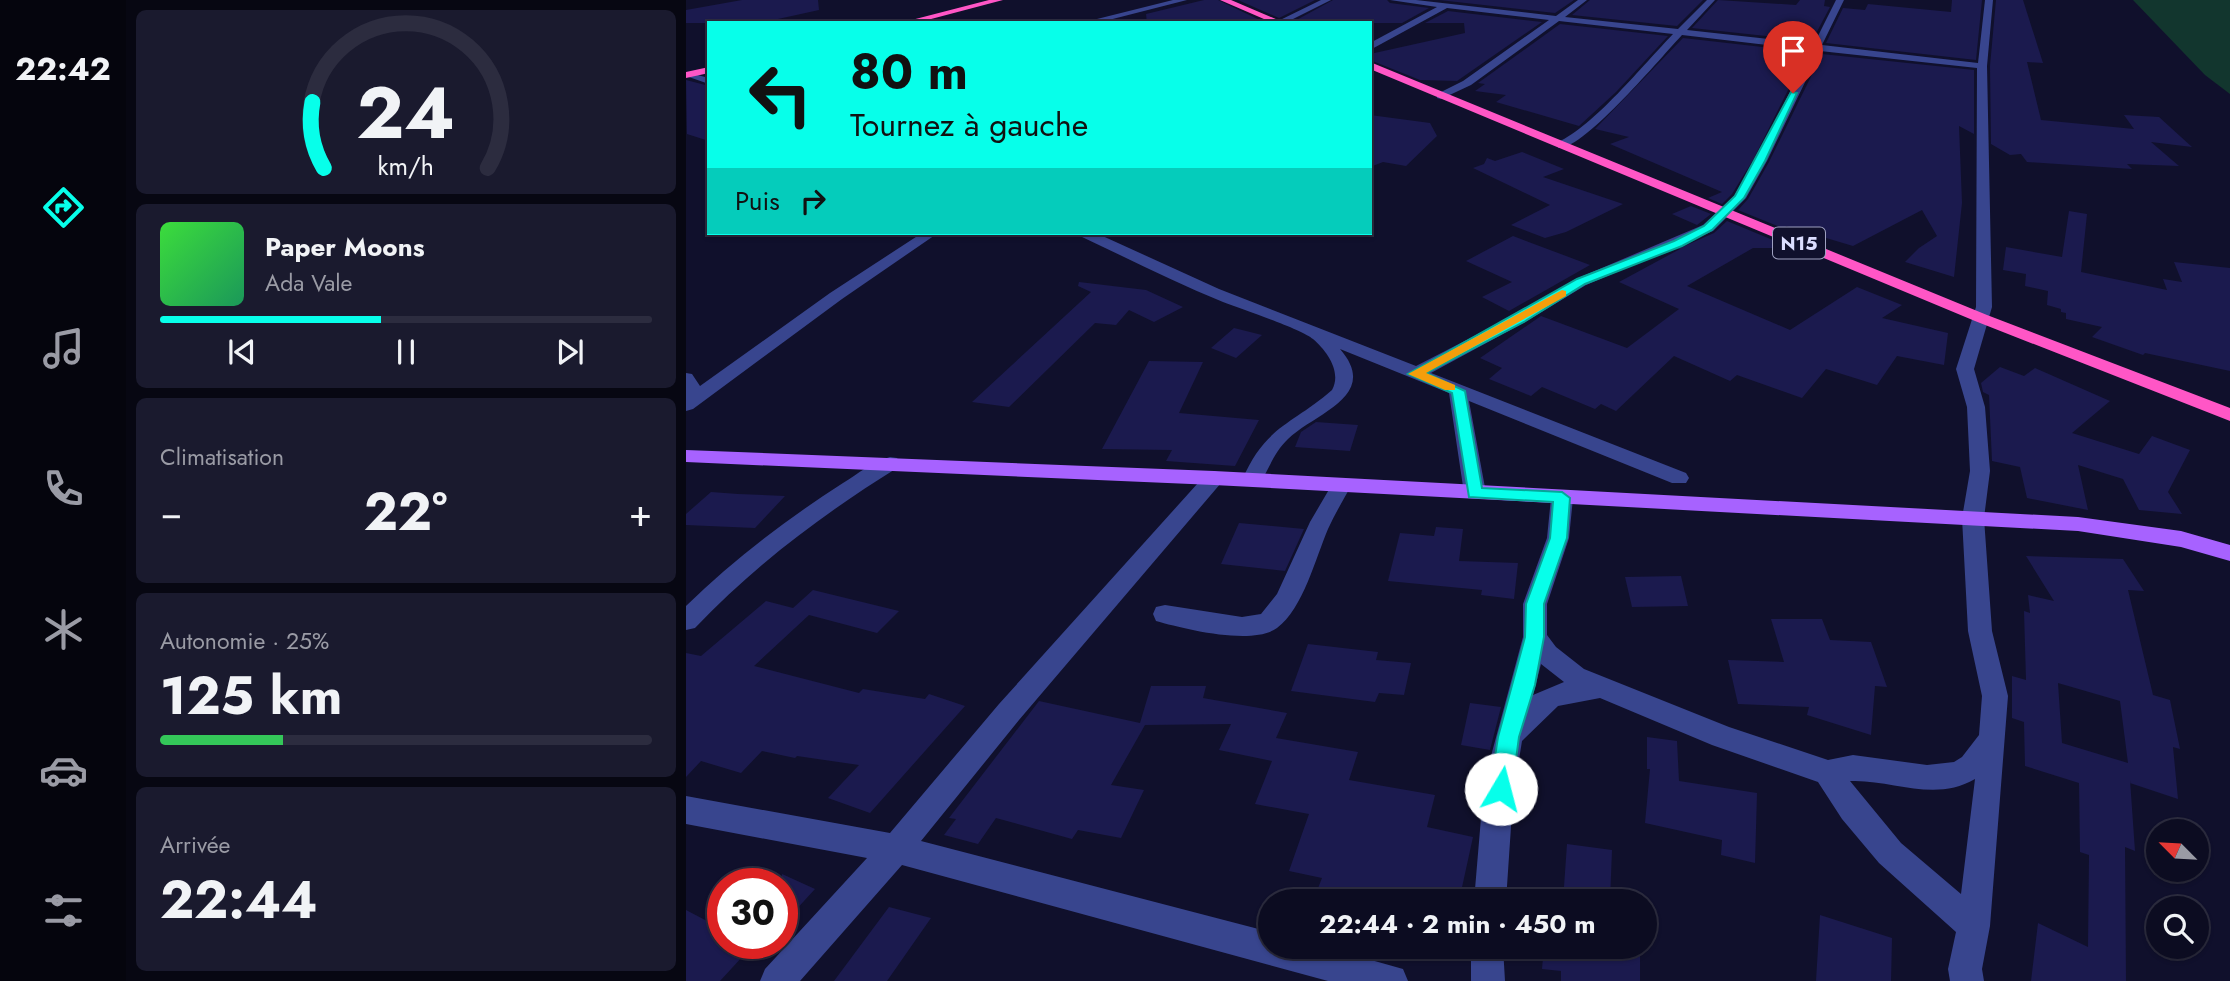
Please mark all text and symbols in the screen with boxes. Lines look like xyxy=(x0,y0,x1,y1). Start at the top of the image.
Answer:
pin xyxy=(1763,21,1823,93)
icon: arrive xyxy=(1774,32,1812,70)
text: 80 m xyxy=(850,37,968,107)
text: 22:42 xyxy=(15,46,111,92)
icon: left xyxy=(735,49,826,140)
text: 24 xyxy=(357,60,455,165)
text: Tournez à gauche xyxy=(850,102,1088,148)
text: km/h xyxy=(378,148,434,184)
text: Puis xyxy=(735,182,780,220)
icon: right xyxy=(794,182,832,220)
icon: directions xyxy=(39,183,88,232)
text: Paper Moons xyxy=(265,228,425,266)
road number: N15 xyxy=(1773,228,1825,258)
text: Ada Vale xyxy=(265,266,352,300)
icon: music xyxy=(39,324,88,373)
icon: previous xyxy=(223,333,261,371)
icon: pause xyxy=(387,333,425,371)
icon: next xyxy=(551,333,589,371)
text: Climatisation xyxy=(160,440,284,474)
icon: phone xyxy=(39,464,88,513)
text: 22° xyxy=(364,474,447,550)
text: − xyxy=(160,485,182,540)
text: + xyxy=(629,485,652,540)
icon: climate xyxy=(39,605,88,654)
text: Autonomie · 25% xyxy=(160,624,329,658)
text: 125 km xyxy=(160,658,342,734)
icon: car xyxy=(39,746,88,795)
position arrow xyxy=(1464,752,1538,826)
north arrow xyxy=(2146,819,2208,882)
map controls xyxy=(2146,819,2209,959)
text: Arrivée xyxy=(160,828,230,862)
text: 22:44 xyxy=(160,862,318,938)
speed limit sign: 30 xyxy=(707,868,798,959)
icon: filters xyxy=(39,886,88,935)
button: search xyxy=(2146,896,2209,959)
text: 22:44 · 2 min · 450 m xyxy=(1319,905,1596,943)

